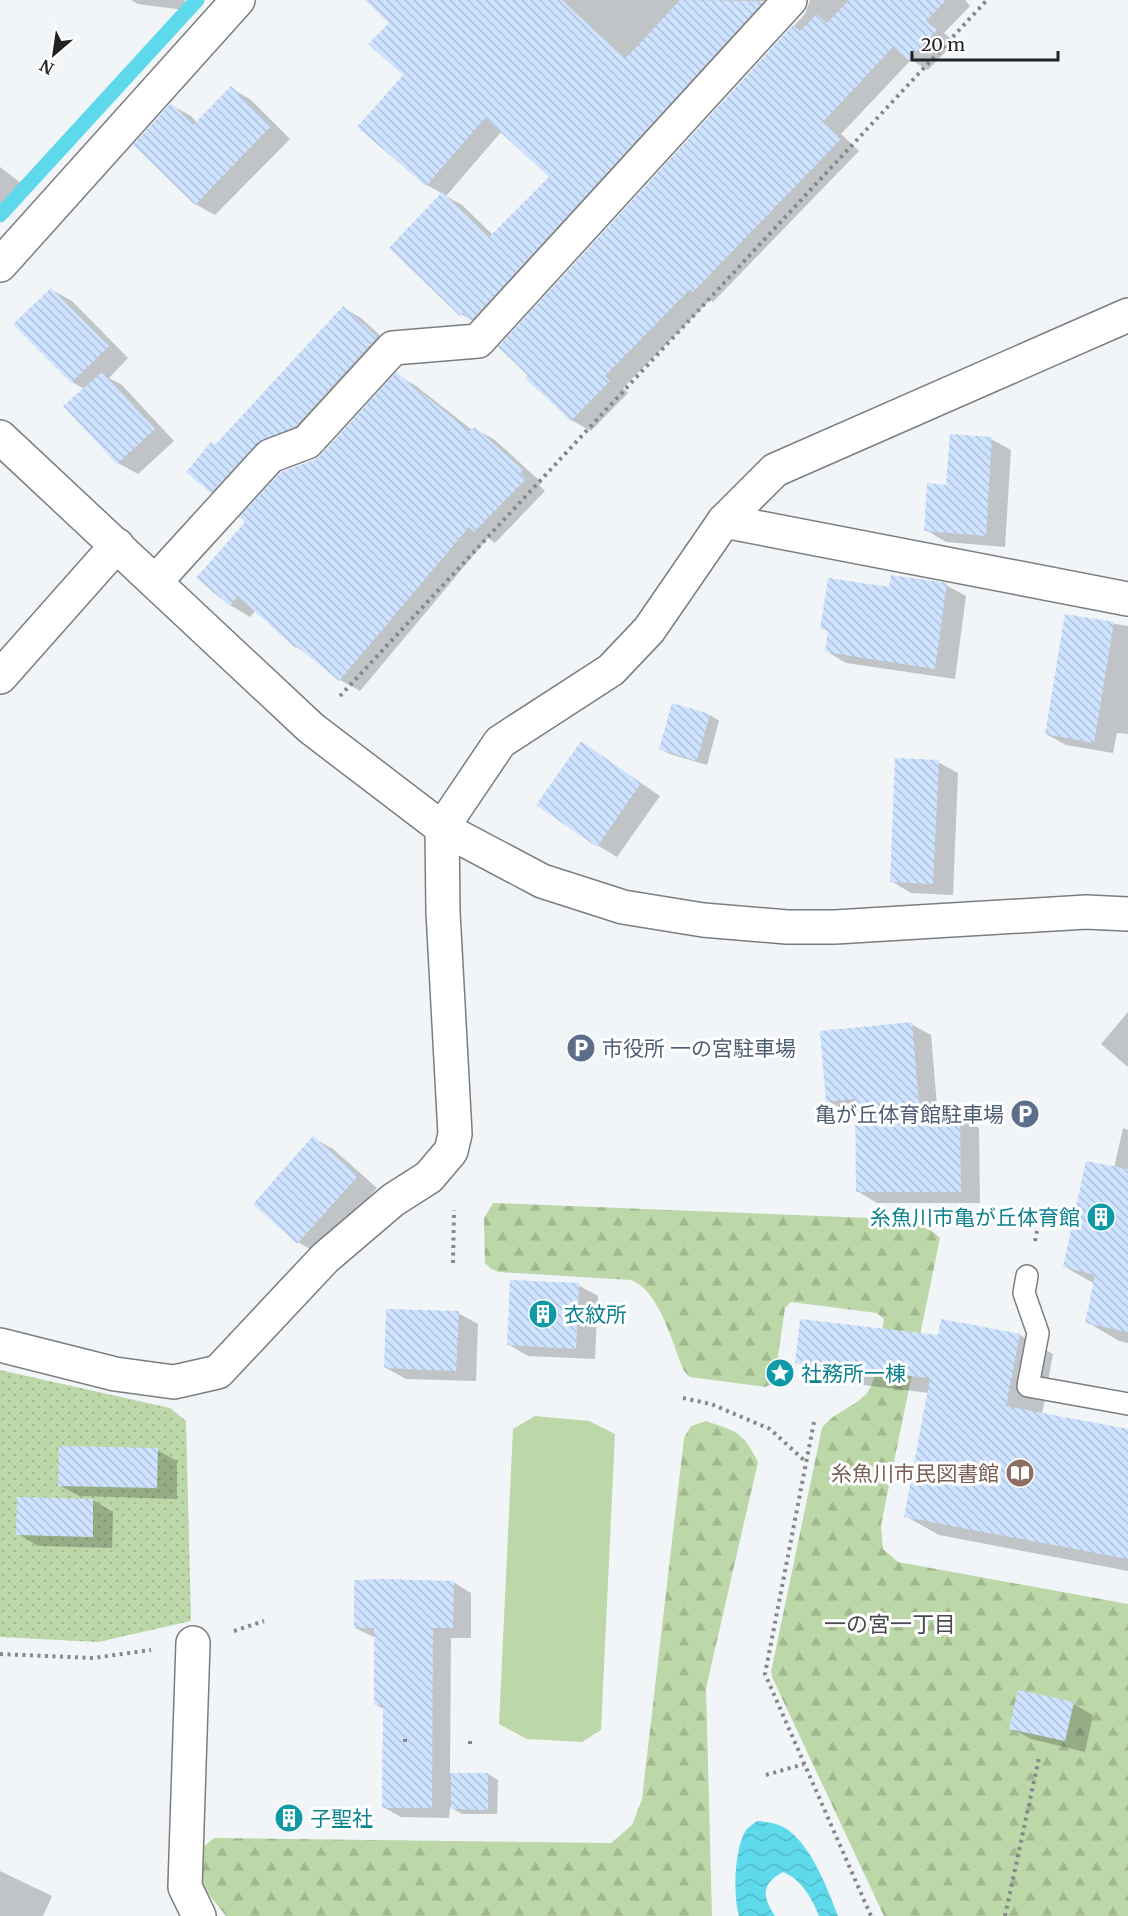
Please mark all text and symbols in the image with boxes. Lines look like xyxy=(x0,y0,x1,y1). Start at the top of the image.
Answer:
north arrow xyxy=(24,24,84,84)
scale bar xyxy=(912,24,1058,62)
text: 20 m xyxy=(921,33,965,56)
text: N xyxy=(36,55,57,79)
parking icon: 市役所 一の宮駐車場 xyxy=(565,1032,597,1064)
place label: 市役所 一の宮駐車場 xyxy=(602,1035,796,1062)
parking icon: 亀が丘体育館駐車場 xyxy=(1009,1098,1041,1130)
place label: 亀が丘体育館駐車場 xyxy=(815,1101,1004,1128)
building icon: 糸魚川市亀が丘体育館 xyxy=(1085,1201,1117,1233)
place label: 糸魚川市亀が丘体育館 xyxy=(870,1204,1080,1231)
building icon: 衣紋所 xyxy=(527,1298,559,1330)
place label: 衣紋所 xyxy=(564,1301,627,1328)
place icon: 社務所一棟 xyxy=(764,1357,796,1389)
place label: 社務所一棟 xyxy=(801,1360,906,1387)
library icon: 糸魚川市民図書館 xyxy=(1004,1457,1036,1489)
place label: 糸魚川市民図書館 xyxy=(831,1460,999,1487)
district label: 一の宮一丁目 xyxy=(824,1610,956,1638)
building icon: 子聖社 xyxy=(273,1802,305,1834)
place label: 子聖社 xyxy=(310,1805,373,1832)

